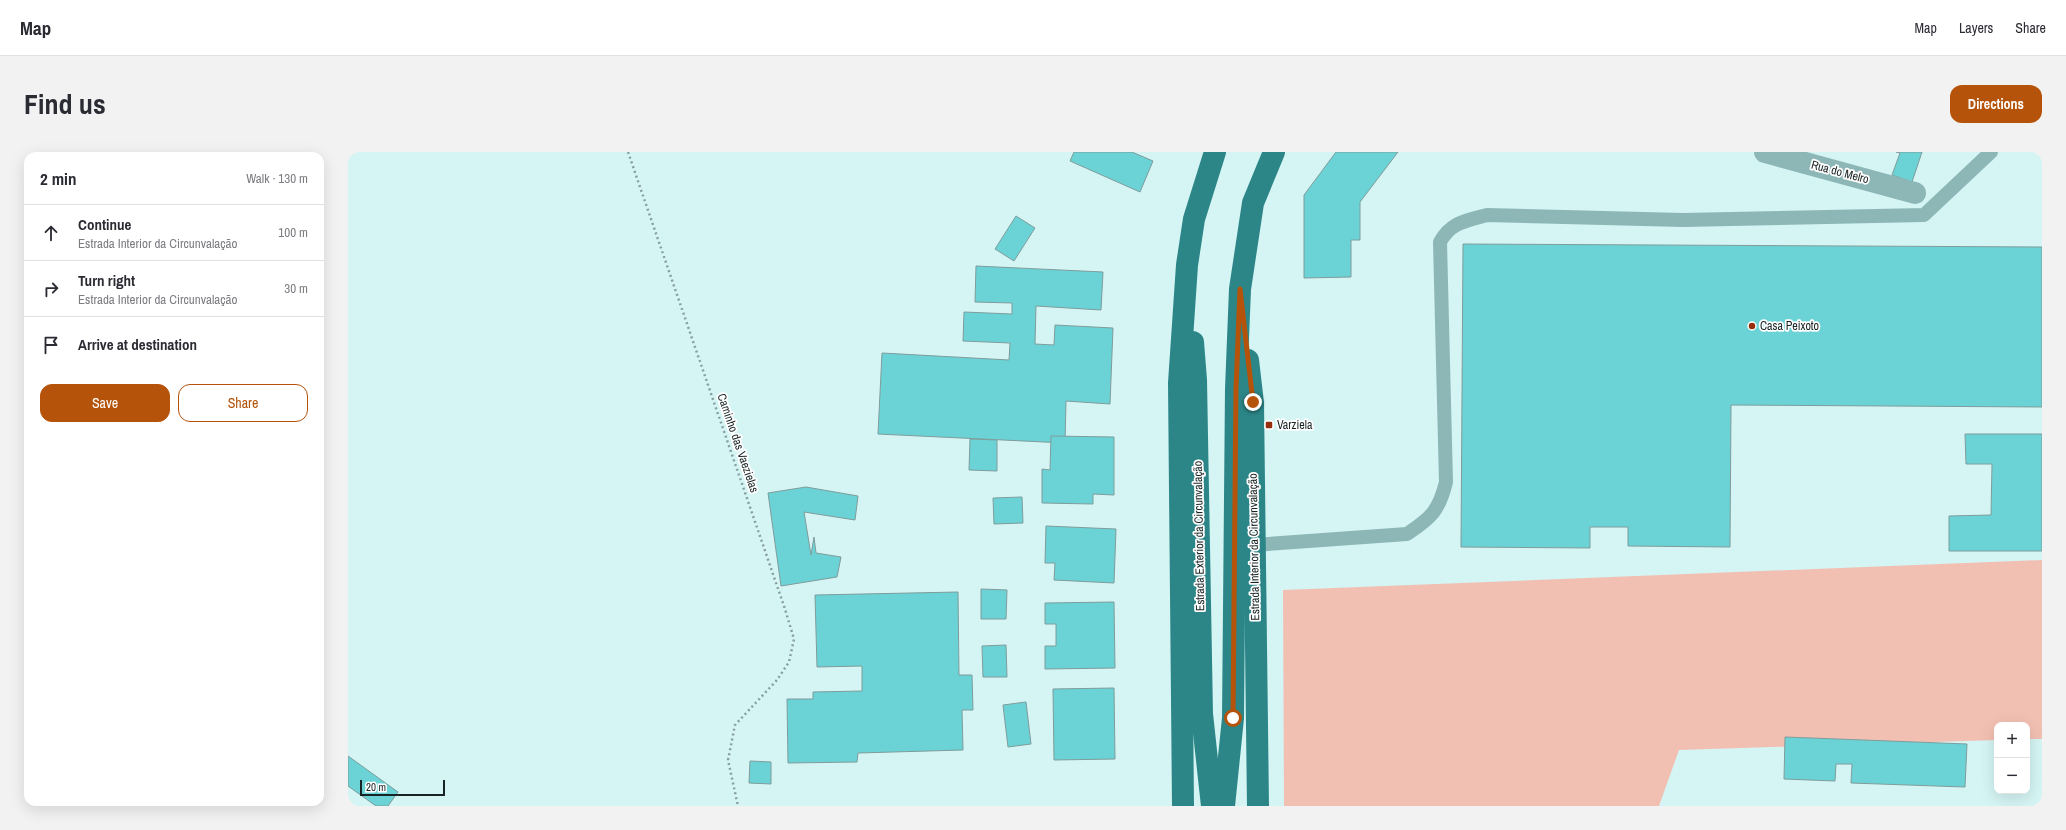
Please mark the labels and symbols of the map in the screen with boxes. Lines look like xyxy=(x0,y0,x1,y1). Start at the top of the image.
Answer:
street label: Rua do Melro xyxy=(1809,157,1871,187)
place label: Casa Peixoto xyxy=(1760,318,1819,334)
marker: Casa Peixoto xyxy=(1747,321,1757,331)
street label: Caminho das Vaezielas xyxy=(714,391,762,495)
route end xyxy=(1244,393,1262,411)
place label: Varziela xyxy=(1277,417,1313,433)
marker: Varziela xyxy=(1264,420,1274,430)
street label: Estrada Exterior da Circunvalação xyxy=(1190,461,1208,611)
street label: Estrada Interior da Circunvalação xyxy=(1245,473,1263,621)
route start xyxy=(1224,709,1242,727)
scale bar xyxy=(360,778,445,797)

